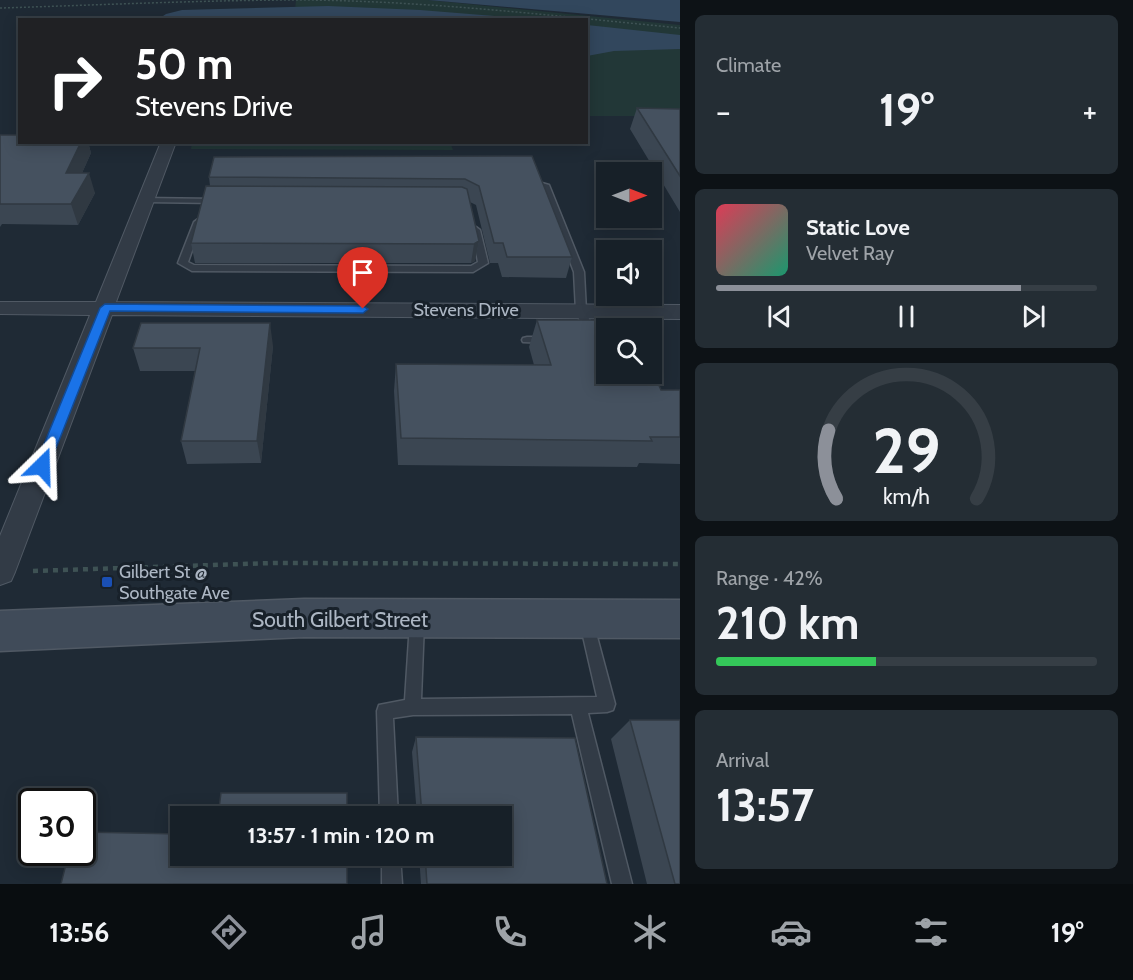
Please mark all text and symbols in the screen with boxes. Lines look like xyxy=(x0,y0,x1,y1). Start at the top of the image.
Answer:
text: 50 m xyxy=(135,38,233,90)
icon: right xyxy=(36,42,114,120)
text: Climate xyxy=(716,53,781,77)
text: 19° xyxy=(879,83,934,137)
text: Stevens Drive xyxy=(135,90,293,123)
text: − xyxy=(716,91,731,131)
text: + xyxy=(1082,91,1097,131)
north arrow xyxy=(596,162,662,228)
map controls xyxy=(596,162,662,384)
text: Static Love xyxy=(806,214,910,241)
button: sound xyxy=(596,240,662,306)
text: Velvet Ray xyxy=(806,241,894,265)
pin xyxy=(337,247,388,309)
icon: arrive xyxy=(346,256,379,289)
street label: Stevens Drive xyxy=(413,299,519,321)
icon: previous xyxy=(763,300,796,333)
icon: pause xyxy=(890,300,923,333)
icon: next xyxy=(1017,300,1050,333)
button: search xyxy=(596,318,662,384)
text: 29 xyxy=(872,413,941,489)
position arrow xyxy=(10,434,74,498)
text: km/h xyxy=(883,483,930,509)
place label: Gilbert St @ Southgate Ave xyxy=(119,561,230,604)
text: Range · 42% xyxy=(716,566,823,590)
marker: Gilbert St @ Southgate Ave xyxy=(100,575,114,589)
text: 210 km xyxy=(716,596,859,650)
street label: South Gilbert Street xyxy=(252,607,428,632)
text: Arrival xyxy=(716,748,769,772)
text: 13:57 xyxy=(716,778,814,832)
speed limit sign: 30 xyxy=(18,788,96,866)
text: 13:57 · 1 min · 120 m xyxy=(248,822,434,849)
icon: directions xyxy=(208,911,250,953)
icon: music xyxy=(348,911,390,953)
icon: phone xyxy=(489,911,531,953)
icon: climate xyxy=(629,911,671,953)
icon: car xyxy=(770,911,812,953)
icon: filters xyxy=(910,911,952,953)
text: 13:56 xyxy=(49,916,109,949)
text: 19° xyxy=(1051,916,1084,949)

